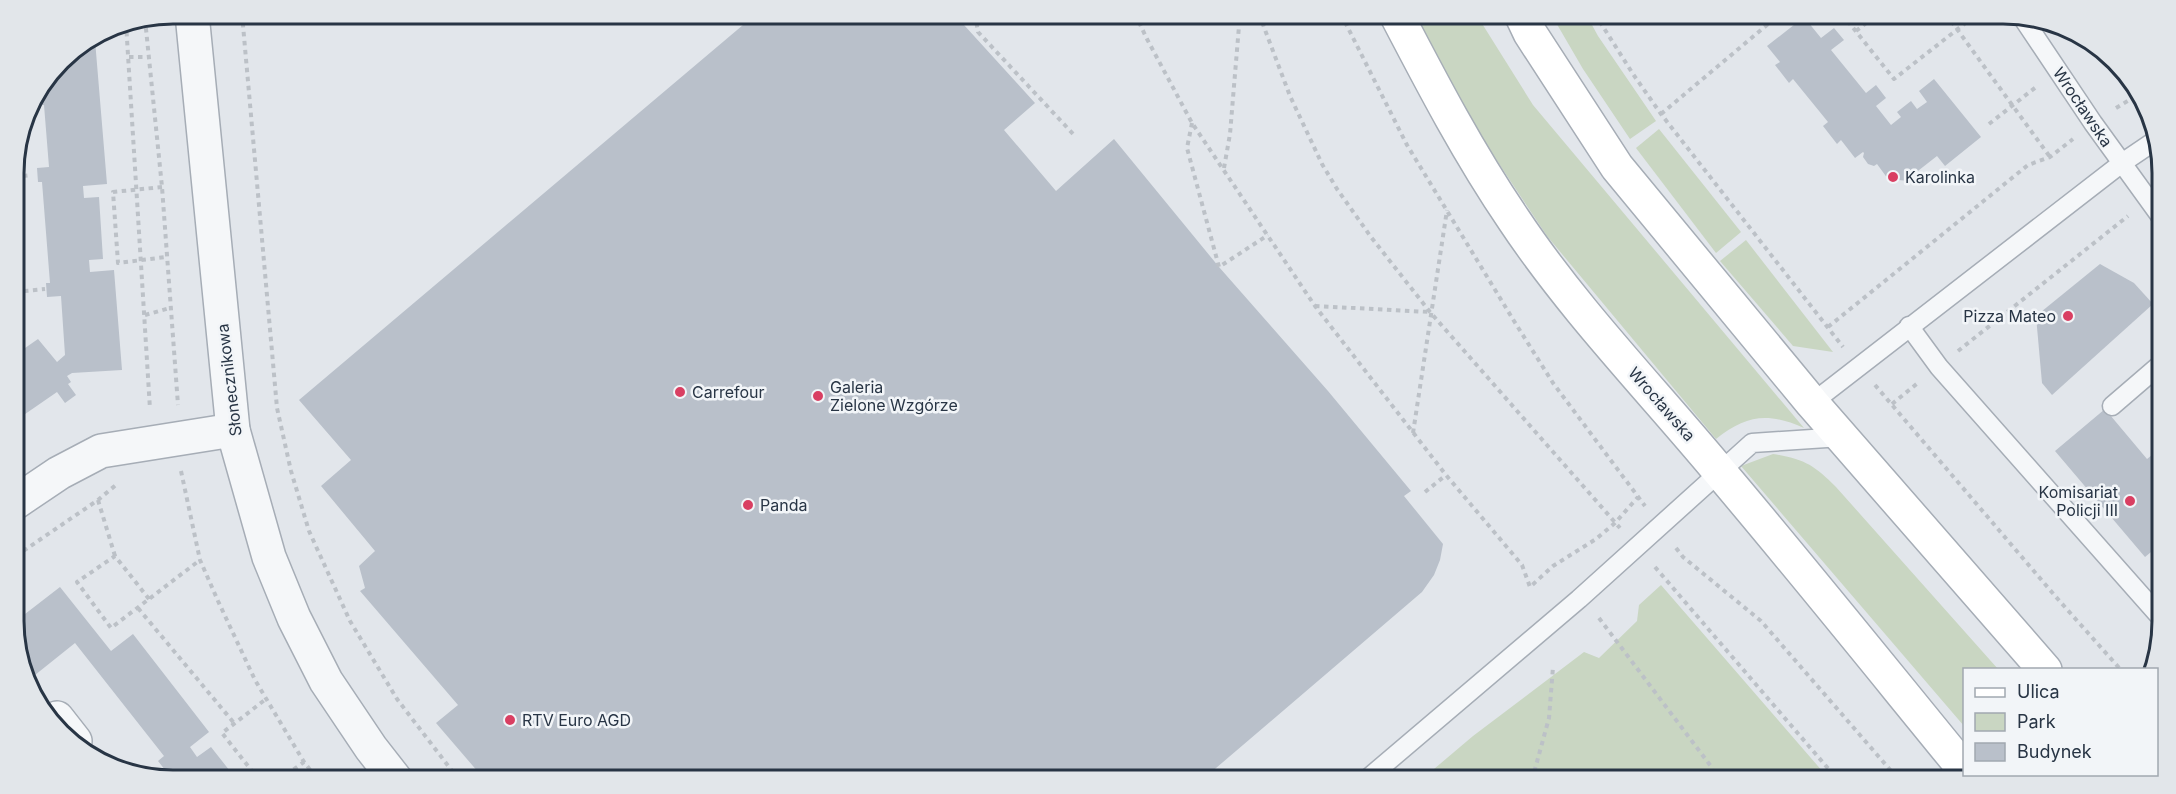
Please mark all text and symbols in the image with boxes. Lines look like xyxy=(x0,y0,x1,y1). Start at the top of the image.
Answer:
street label: Wrocławska xyxy=(2049,63,2117,151)
place label: Karolinka xyxy=(1905,167,1975,187)
marker: Karolinka xyxy=(1886,170,1900,184)
place label: Pizza Mateo xyxy=(1963,306,2056,326)
marker: Pizza Mateo xyxy=(2061,309,2075,323)
street label: Słonecznikowa xyxy=(212,323,246,437)
street label: Wrocławska xyxy=(1624,363,1700,445)
place label: Galeria Zielone Wzgórze xyxy=(830,377,958,415)
place label: Carrefour xyxy=(692,382,765,402)
marker: Carrefour xyxy=(673,385,687,399)
marker: Galeria Zielone Wzgórze xyxy=(811,389,825,403)
place label: Komisariat Policji III xyxy=(2039,482,2118,520)
marker: Komisariat Policji III xyxy=(2123,494,2137,508)
place label: Panda xyxy=(760,495,807,515)
marker: Panda xyxy=(741,498,755,512)
legend xyxy=(1963,668,2158,776)
text: Ulica xyxy=(2017,681,2060,702)
place label: RTV Euro AGD xyxy=(522,710,631,730)
text: Park xyxy=(2017,711,2056,732)
marker: RTV Euro AGD xyxy=(503,713,517,727)
text: Budynek xyxy=(2017,741,2092,762)

